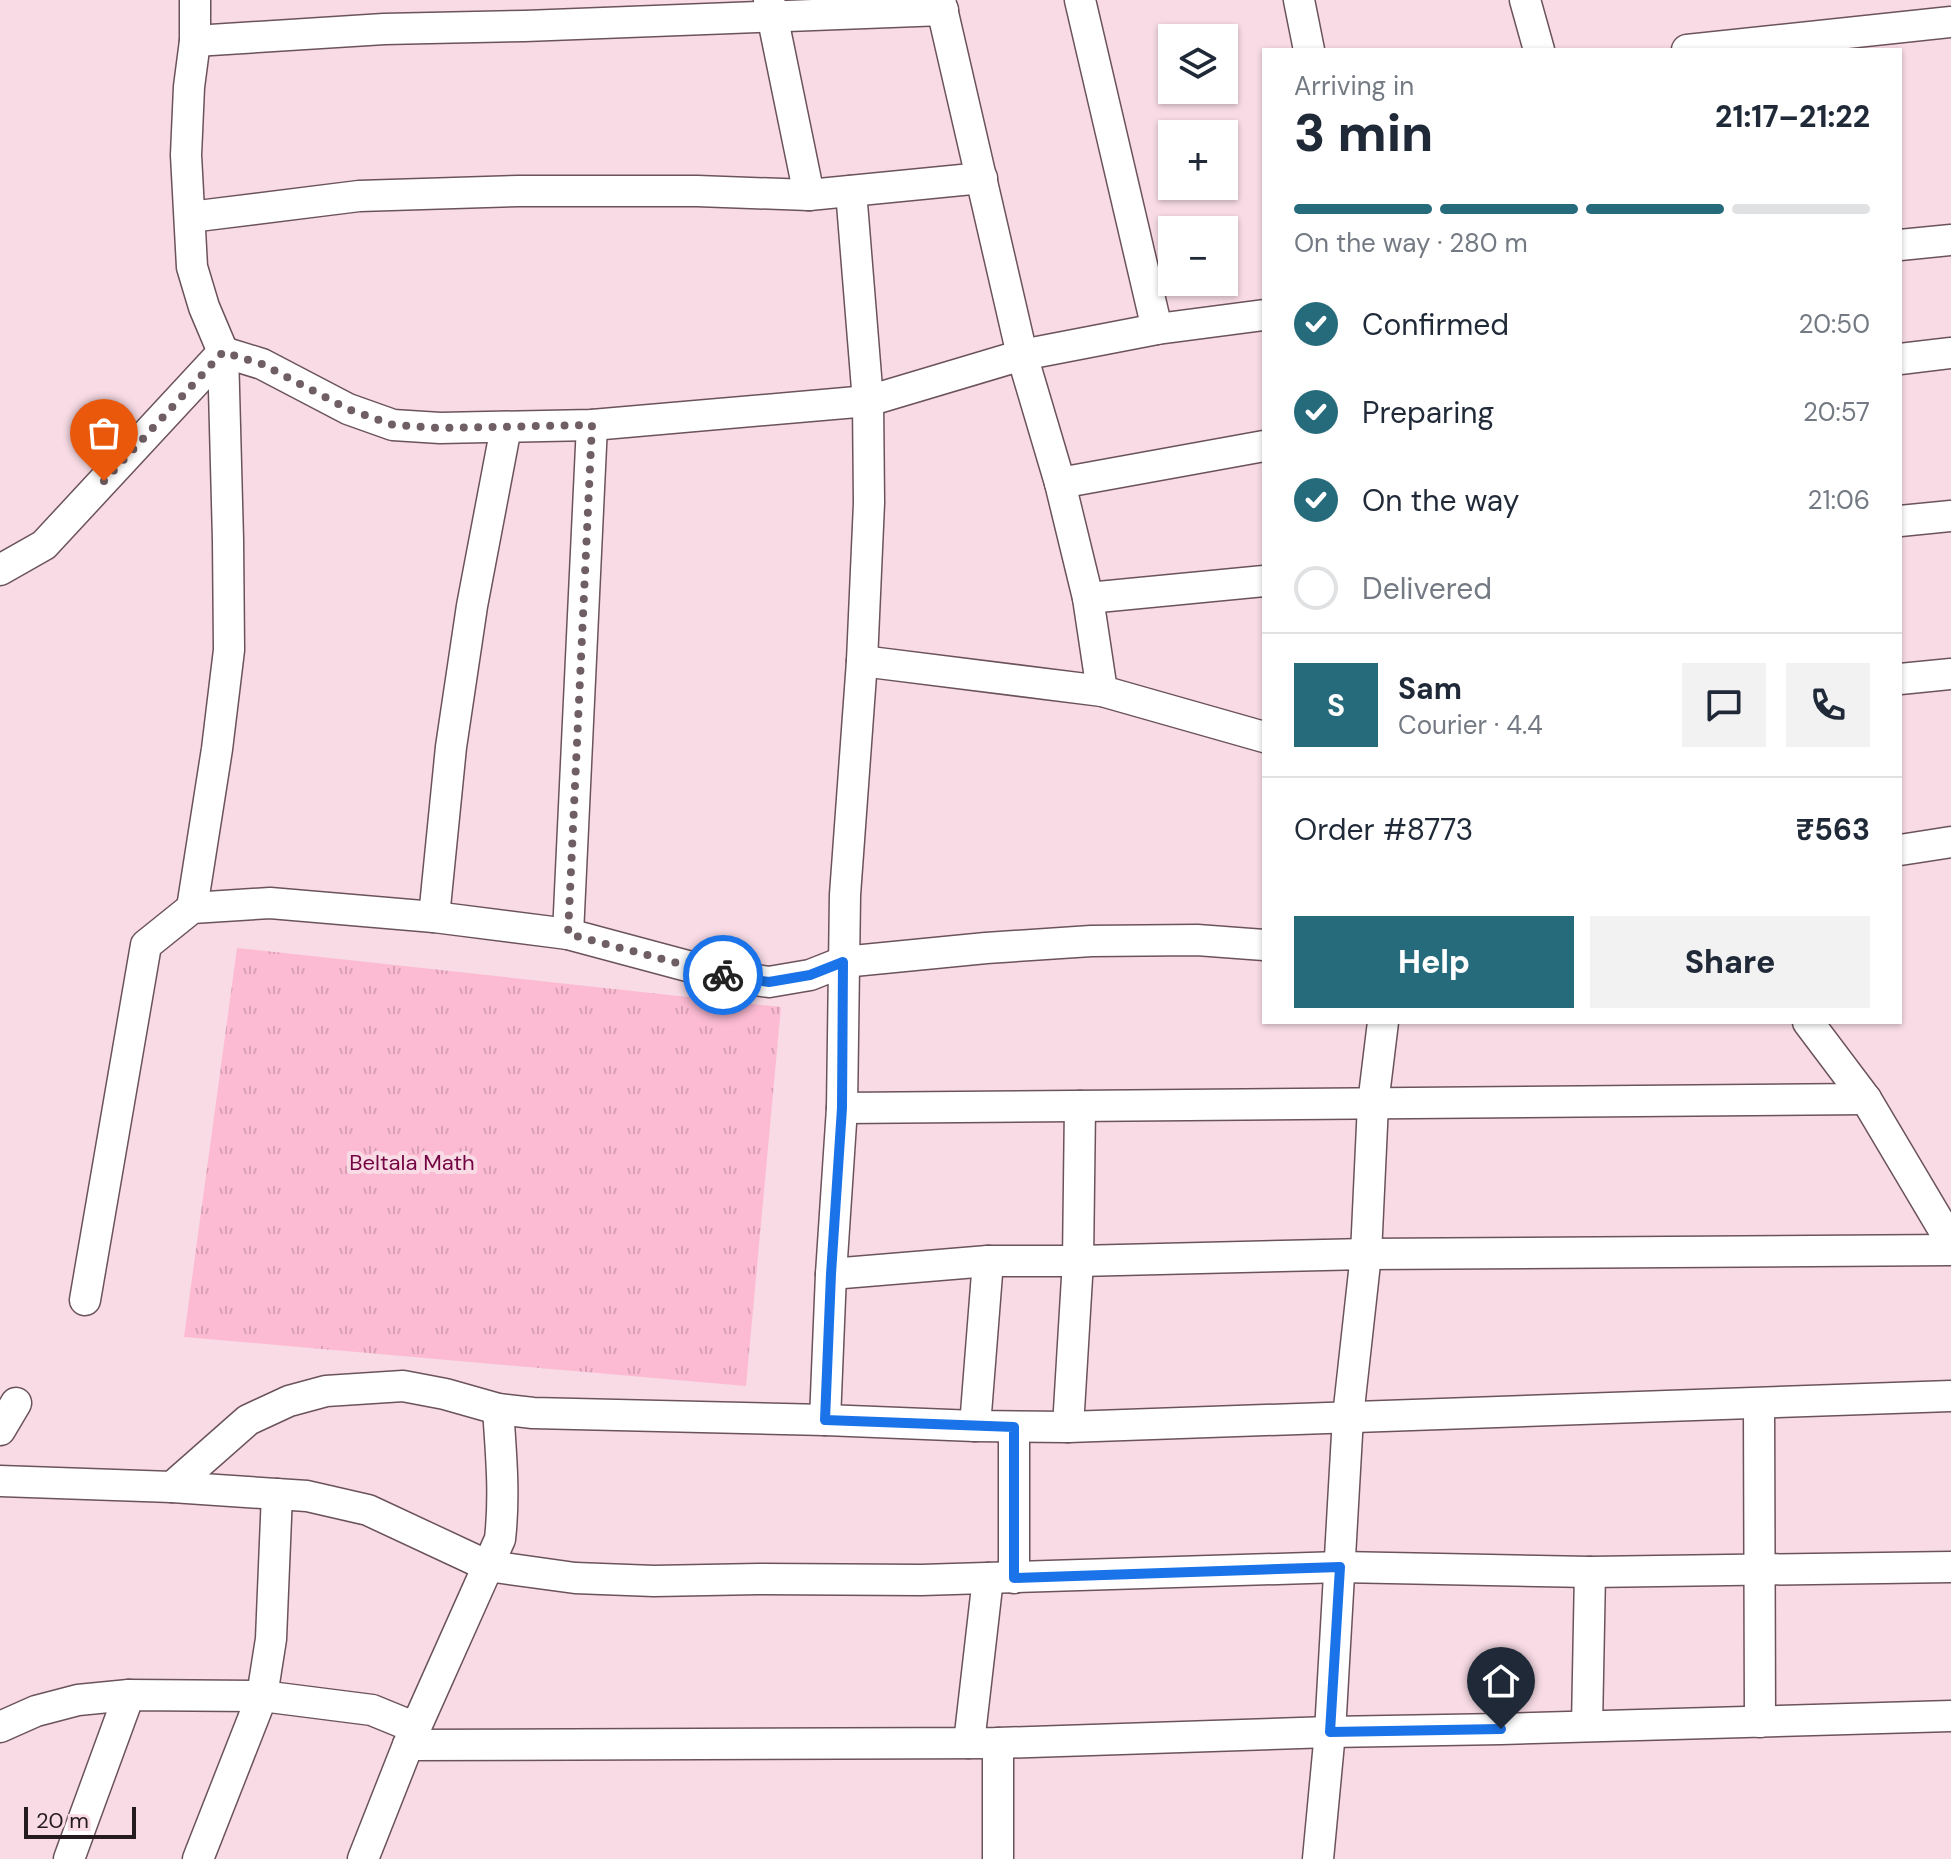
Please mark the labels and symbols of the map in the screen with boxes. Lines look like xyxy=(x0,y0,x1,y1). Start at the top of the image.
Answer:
pin xyxy=(70,399,138,481)
courier xyxy=(683,935,763,1015)
park label: Beltala Math xyxy=(349,1148,475,1177)
pin xyxy=(1467,1647,1535,1729)
scale bar xyxy=(24,1803,136,1839)

